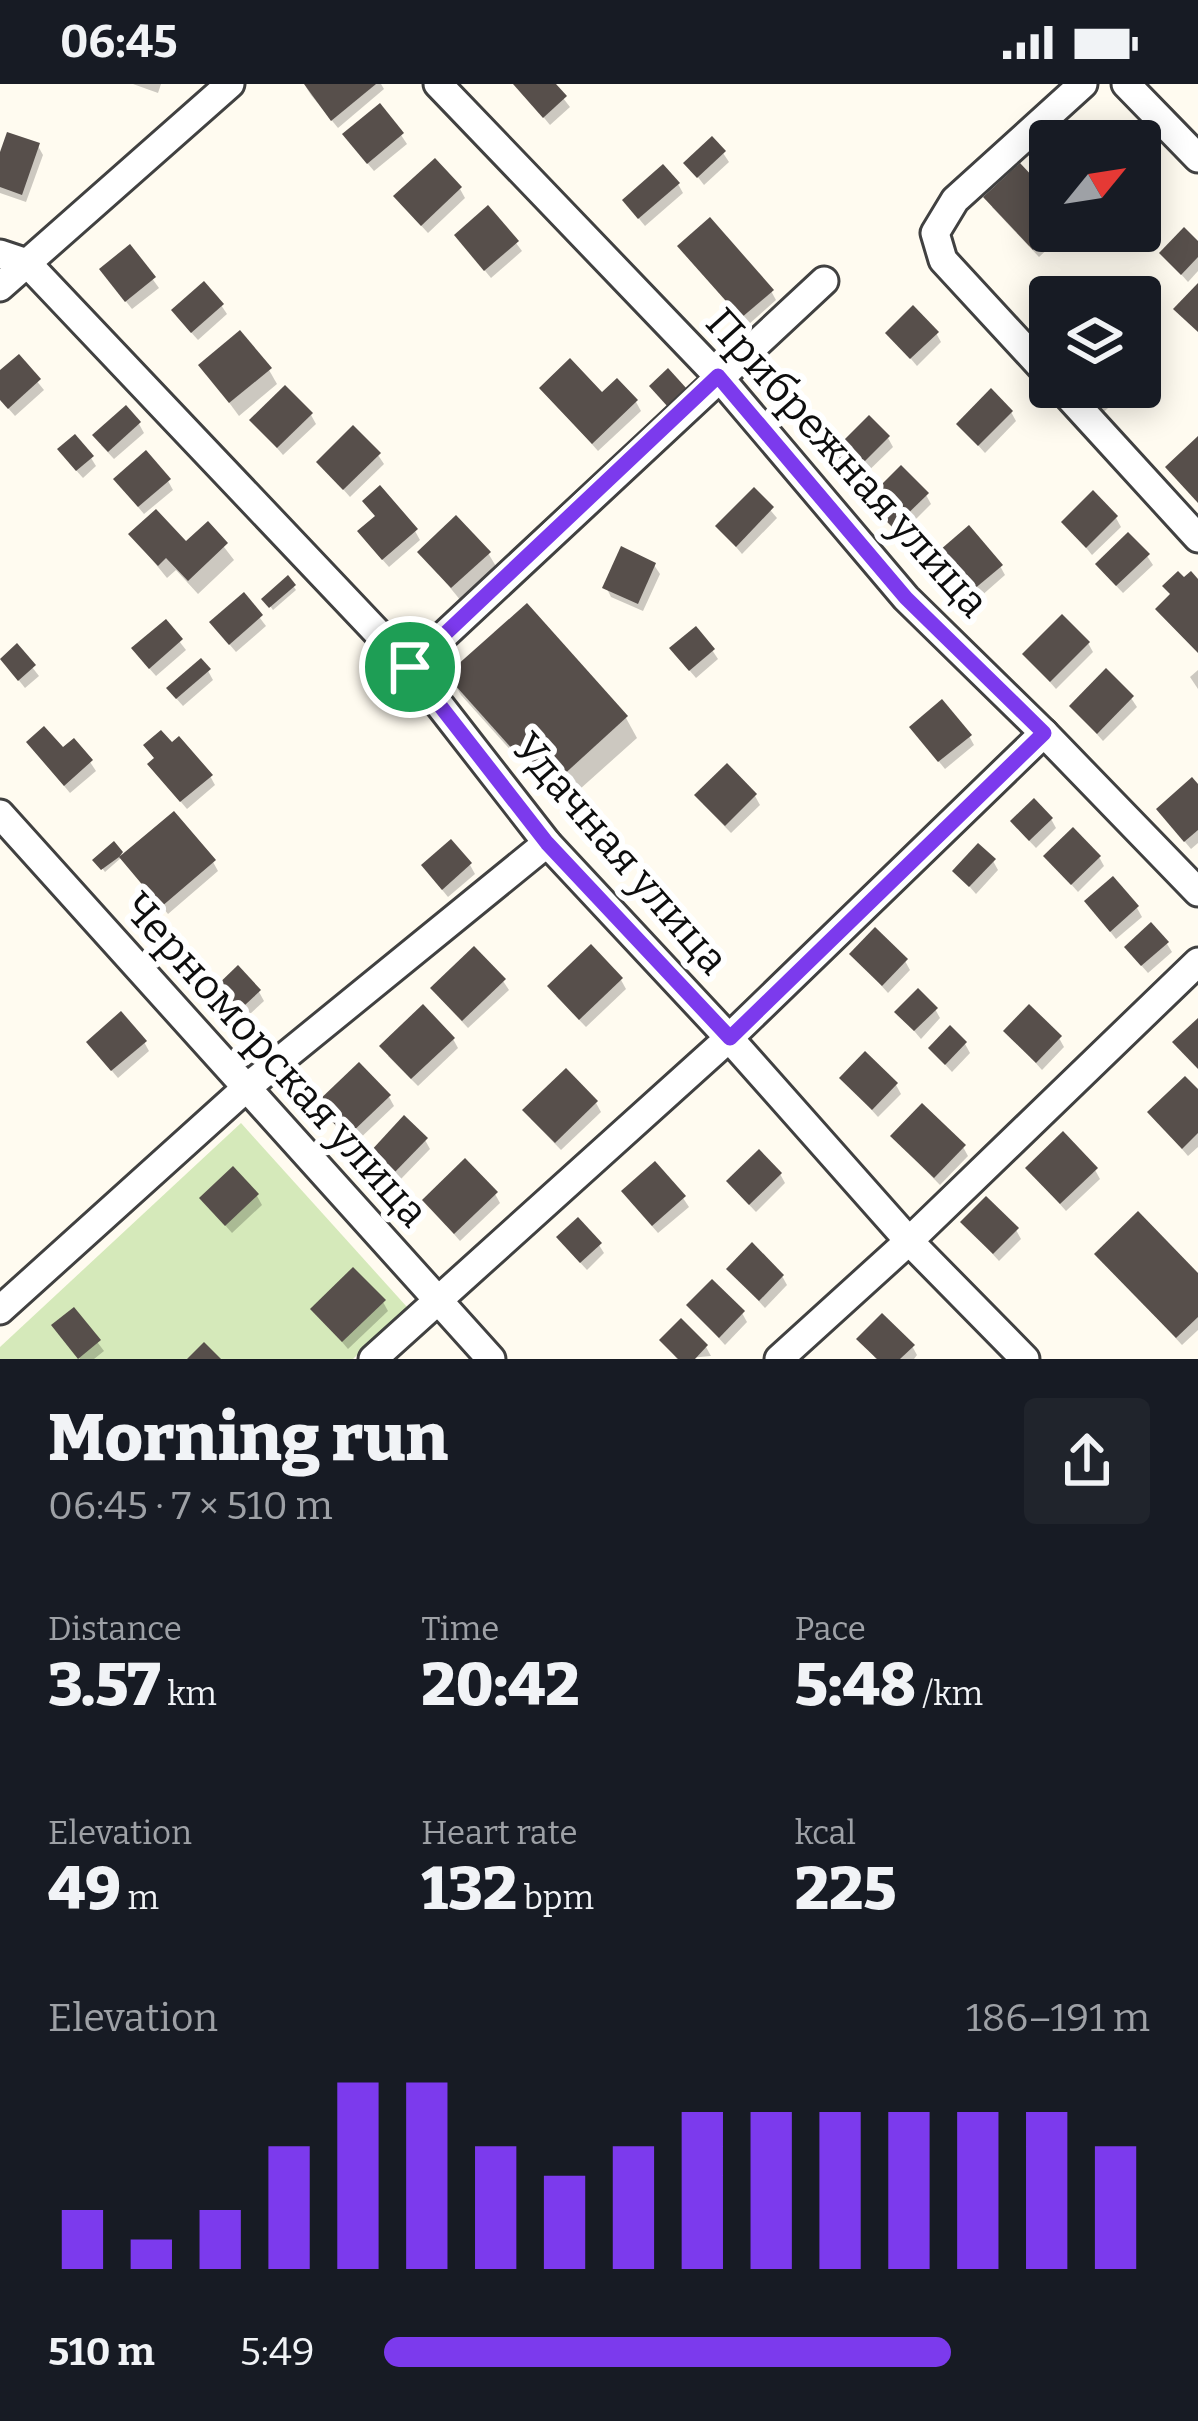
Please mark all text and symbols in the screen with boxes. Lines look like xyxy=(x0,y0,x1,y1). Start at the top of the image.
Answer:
text: 06:45 xyxy=(60,15,178,69)
north arrow xyxy=(1029,120,1161,252)
map controls xyxy=(1029,120,1161,408)
button: layers xyxy=(1029,276,1161,408)
street label: Прибрежная улица xyxy=(696,298,999,627)
pin xyxy=(359,616,461,718)
icon: arrive xyxy=(377,634,443,700)
street label: Удачная улица xyxy=(502,723,738,984)
street label: Черноморская улица xyxy=(112,882,438,1237)
text: Morning run xyxy=(48,1398,448,1477)
button: share xyxy=(1024,1398,1150,1524)
text: 06:45 · 7 × 510 m xyxy=(48,1483,333,1529)
text: Distance xyxy=(48,1609,182,1649)
text: Time xyxy=(421,1609,499,1649)
text: Pace xyxy=(795,1609,866,1649)
text: 3.57 xyxy=(48,1649,161,1721)
text: 20:42 xyxy=(421,1649,580,1721)
text: 5:48 xyxy=(795,1649,916,1721)
text: km xyxy=(161,1674,217,1714)
text: /km xyxy=(916,1674,983,1714)
text: Elevation xyxy=(48,1813,192,1853)
text: Heart rate xyxy=(421,1813,577,1853)
text: kcal xyxy=(795,1813,856,1853)
text: 49 xyxy=(48,1853,121,1925)
text: 132 xyxy=(421,1853,517,1925)
text: 225 xyxy=(795,1853,896,1925)
text: m xyxy=(121,1878,159,1918)
text: bpm xyxy=(517,1878,594,1918)
text: Elevation xyxy=(48,1995,218,2041)
text: 186–191 m xyxy=(966,1995,1150,2041)
text: 510 m xyxy=(48,2329,155,2375)
text: 5:49 xyxy=(240,2329,315,2375)

